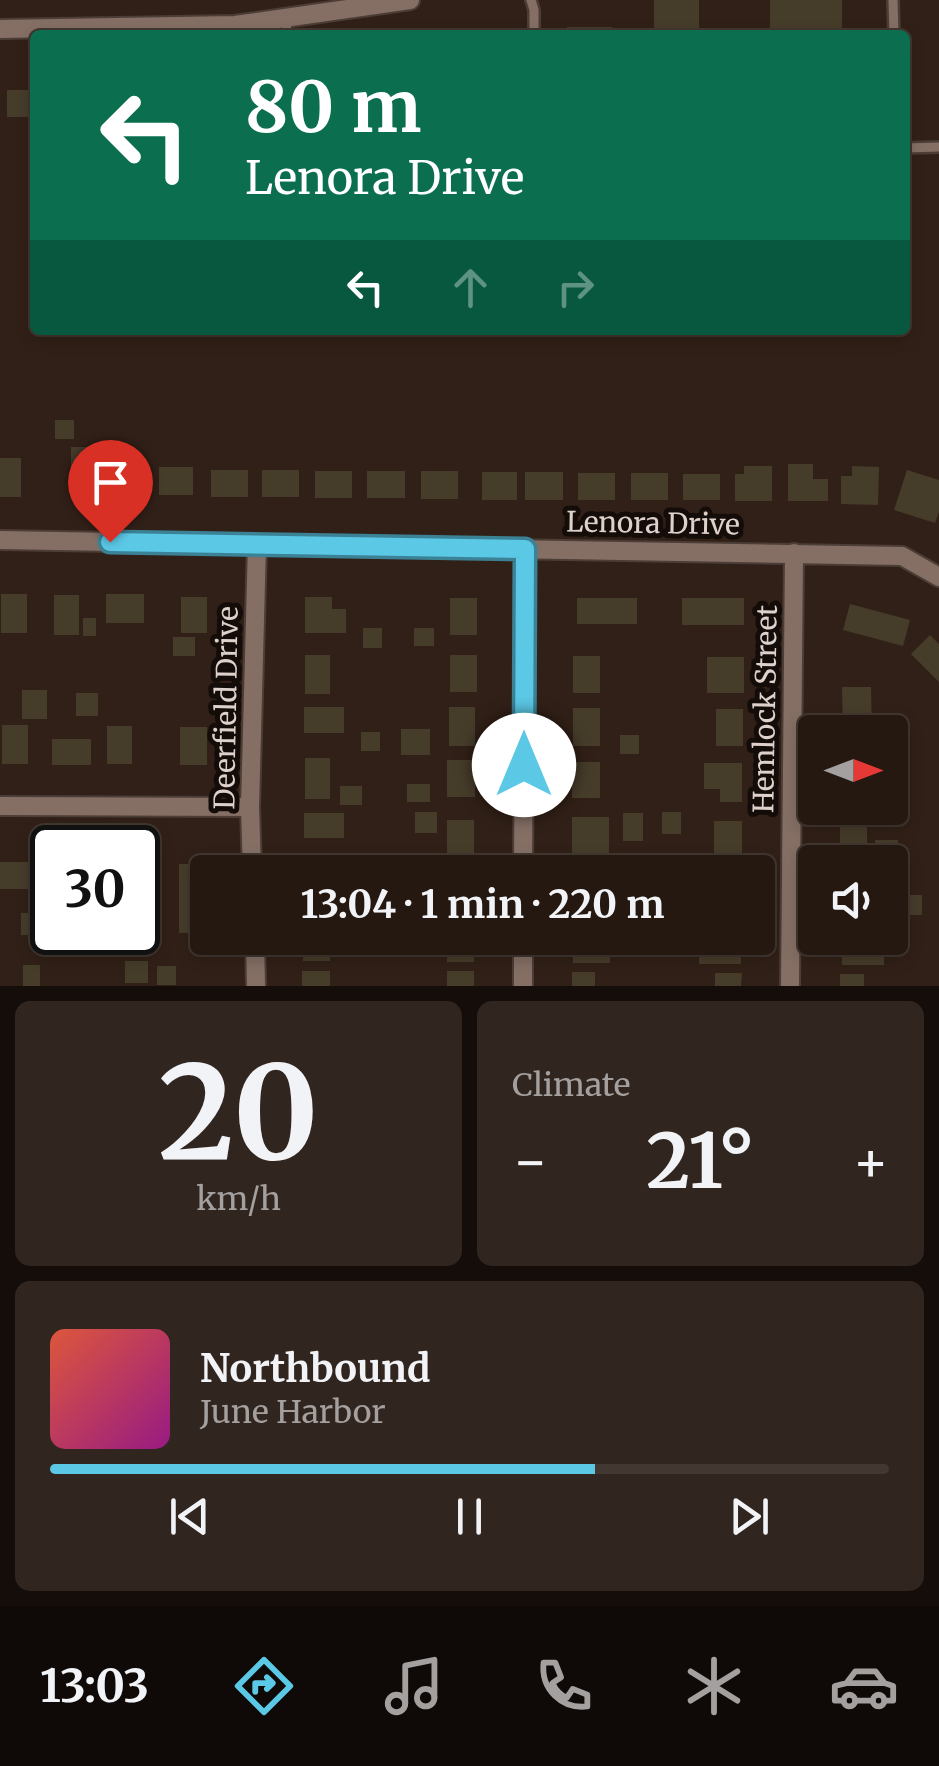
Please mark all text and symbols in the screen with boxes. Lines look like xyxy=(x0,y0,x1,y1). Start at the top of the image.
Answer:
text: 80 m xyxy=(245,63,421,151)
icon: left xyxy=(80,70,210,200)
text: Lenora Drive xyxy=(245,150,524,206)
icon: left xyxy=(338,260,393,315)
icon: ahead xyxy=(443,260,498,315)
icon: right xyxy=(548,260,603,315)
pin xyxy=(68,440,153,543)
icon: arrive xyxy=(83,455,138,510)
street label: Lenora Drive xyxy=(566,503,740,543)
street label: Hemlock Street xyxy=(745,604,785,814)
street label: Deerfield Drive xyxy=(206,606,246,810)
position arrow xyxy=(472,713,576,817)
north arrow xyxy=(798,715,908,825)
map controls xyxy=(798,715,908,955)
speed limit sign: 30 xyxy=(30,825,160,955)
button: sound xyxy=(798,845,908,955)
text: 13:04 · 1 min · 220 m xyxy=(301,881,664,928)
text: 20 xyxy=(158,1032,319,1195)
text: Climate xyxy=(512,1065,630,1105)
text: 21° xyxy=(646,1114,755,1208)
text: − xyxy=(512,1127,549,1196)
text: + xyxy=(852,1127,889,1196)
text: km/h xyxy=(196,1179,281,1219)
text: Northbound xyxy=(200,1345,430,1392)
text: June Harbor xyxy=(200,1392,386,1432)
icon: previous xyxy=(162,1489,217,1544)
icon: pause xyxy=(442,1489,497,1544)
icon: next xyxy=(722,1489,777,1544)
icon: directions xyxy=(229,1651,299,1721)
icon: music xyxy=(379,1651,449,1721)
icon: phone xyxy=(529,1651,599,1721)
icon: climate xyxy=(679,1651,749,1721)
icon: car xyxy=(829,1651,899,1721)
text: 13:03 xyxy=(40,1658,149,1714)

